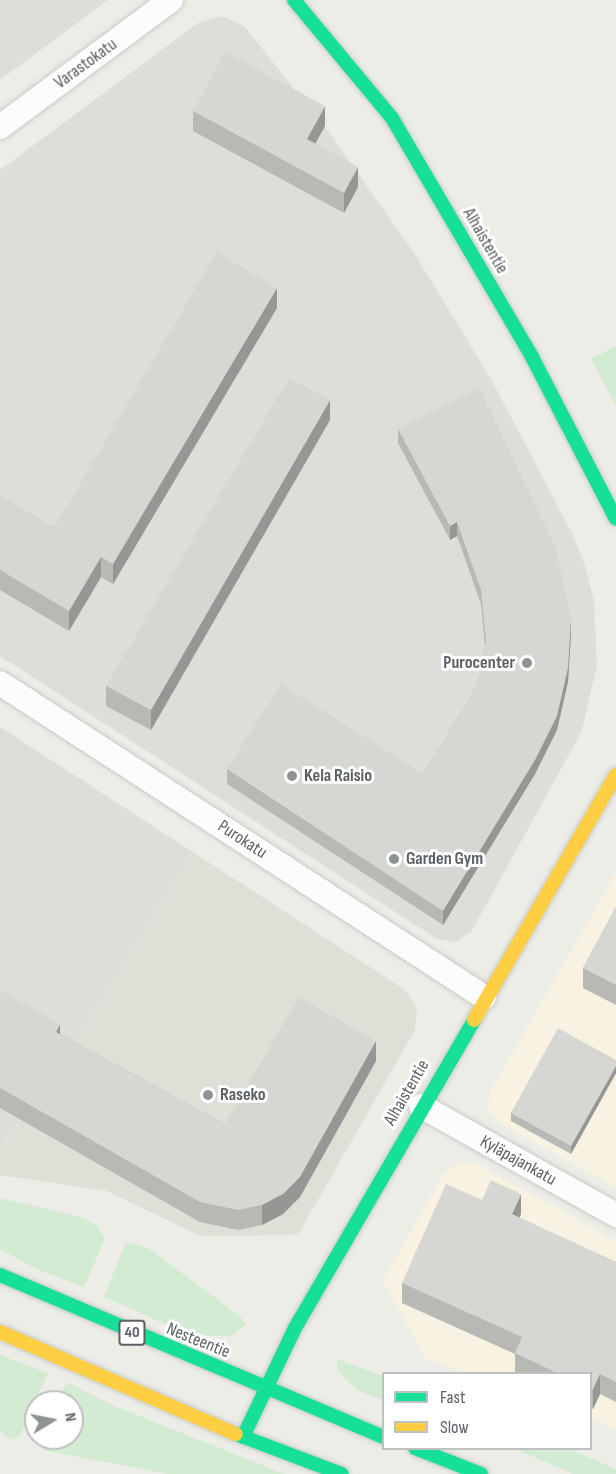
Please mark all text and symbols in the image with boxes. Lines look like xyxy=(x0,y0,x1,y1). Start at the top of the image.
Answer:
street label: Varastokatu xyxy=(50,34,122,94)
street label: Alhaistentie xyxy=(458,204,512,278)
place label: Purocenter xyxy=(443,652,515,674)
marker: Purocenter xyxy=(520,656,534,670)
place label: Kela Raisio xyxy=(304,765,372,787)
marker: Kela Raisio xyxy=(285,769,299,783)
street label: Purokatu xyxy=(213,816,271,864)
place label: Garden Gym xyxy=(406,848,483,870)
marker: Garden Gym xyxy=(387,852,401,866)
street label: Alhaistentie xyxy=(380,1056,434,1130)
place label: Raseko xyxy=(220,1084,266,1106)
marker: Raseko xyxy=(201,1088,215,1102)
street label: Kyläpajankatu xyxy=(476,1131,560,1191)
street label: Nesteentie xyxy=(163,1319,233,1363)
road number: 40 xyxy=(117,1320,147,1346)
legend xyxy=(382,1372,592,1450)
text: Fast xyxy=(440,1387,465,1408)
north arrow xyxy=(24,1390,84,1450)
text: N xyxy=(60,1411,80,1423)
text: Slow xyxy=(440,1417,469,1438)

